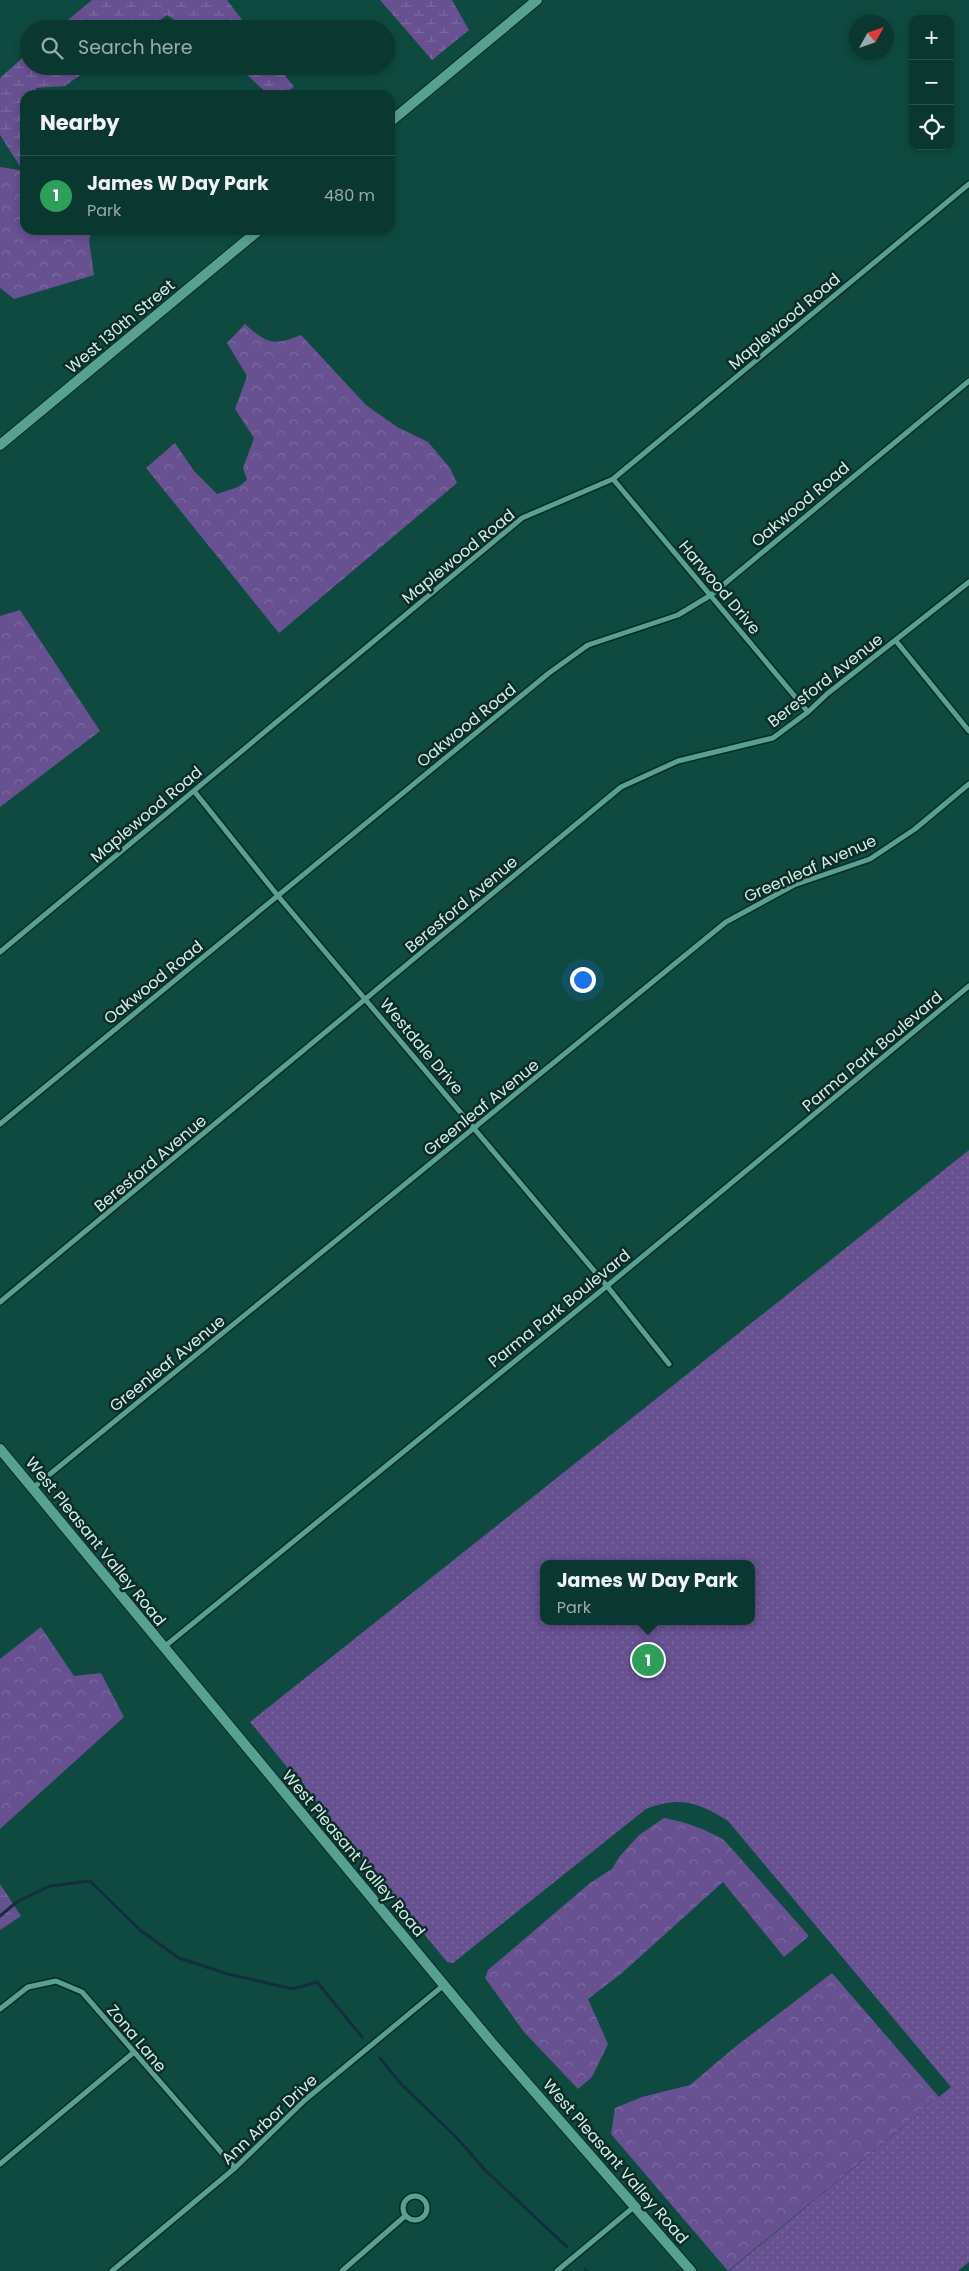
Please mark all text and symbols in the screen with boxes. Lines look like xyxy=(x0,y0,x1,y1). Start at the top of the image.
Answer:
north arrow xyxy=(849,15,894,60)
map controls xyxy=(909,15,954,150)
button: + xyxy=(909,15,954,60)
search box xyxy=(20,20,395,75)
icon: search xyxy=(38,34,66,62)
text: Search here xyxy=(78,34,192,61)
button: − xyxy=(909,60,954,105)
button: locate xyxy=(909,105,954,150)
text: Nearby xyxy=(40,108,120,137)
text: James W Day Park xyxy=(87,170,269,197)
text: 1 xyxy=(53,184,59,207)
text: 480 m xyxy=(324,184,375,207)
text: Park xyxy=(87,199,121,222)
street label: Maplewood Road xyxy=(723,268,845,375)
street label: West 130th Street xyxy=(61,274,180,379)
street label: Oakwood Road xyxy=(746,456,854,552)
street label: Maplewood Road xyxy=(397,504,520,609)
street label: Harwood Drive xyxy=(673,535,766,639)
street label: Beresford Avenue xyxy=(763,628,888,733)
street label: Oakwood Road xyxy=(412,678,521,773)
street label: Maplewood Road xyxy=(85,761,207,868)
street label: Greenleaf Avenue xyxy=(740,829,880,908)
street label: Beresford Avenue xyxy=(400,850,523,958)
street label: Oakwood Road xyxy=(99,935,208,1030)
your location xyxy=(570,967,596,993)
street label: Parma Park Boulevard xyxy=(797,986,947,1117)
street label: Westdale Drive xyxy=(374,993,469,1100)
street label: Greenleaf Avenue xyxy=(419,1053,544,1161)
street label: Beresford Avenue xyxy=(89,1109,212,1217)
street label: Parma Park Boulevard xyxy=(483,1244,635,1373)
street label: Greenleaf Avenue xyxy=(105,1309,230,1417)
street label: West Pleasant Valley Road xyxy=(20,1452,171,1631)
popup xyxy=(540,1560,755,1625)
text: James W Day Park xyxy=(557,1567,738,1594)
text: Park xyxy=(557,1596,591,1619)
pin: 1 xyxy=(632,1641,664,1679)
street label: West Pleasant Valley Road xyxy=(277,1765,430,1942)
street label: Zona Lane xyxy=(101,1999,172,2077)
street label: Ann Arbor Drive xyxy=(216,2069,322,2170)
street label: West Pleasant Valley Road xyxy=(537,2074,694,2249)

